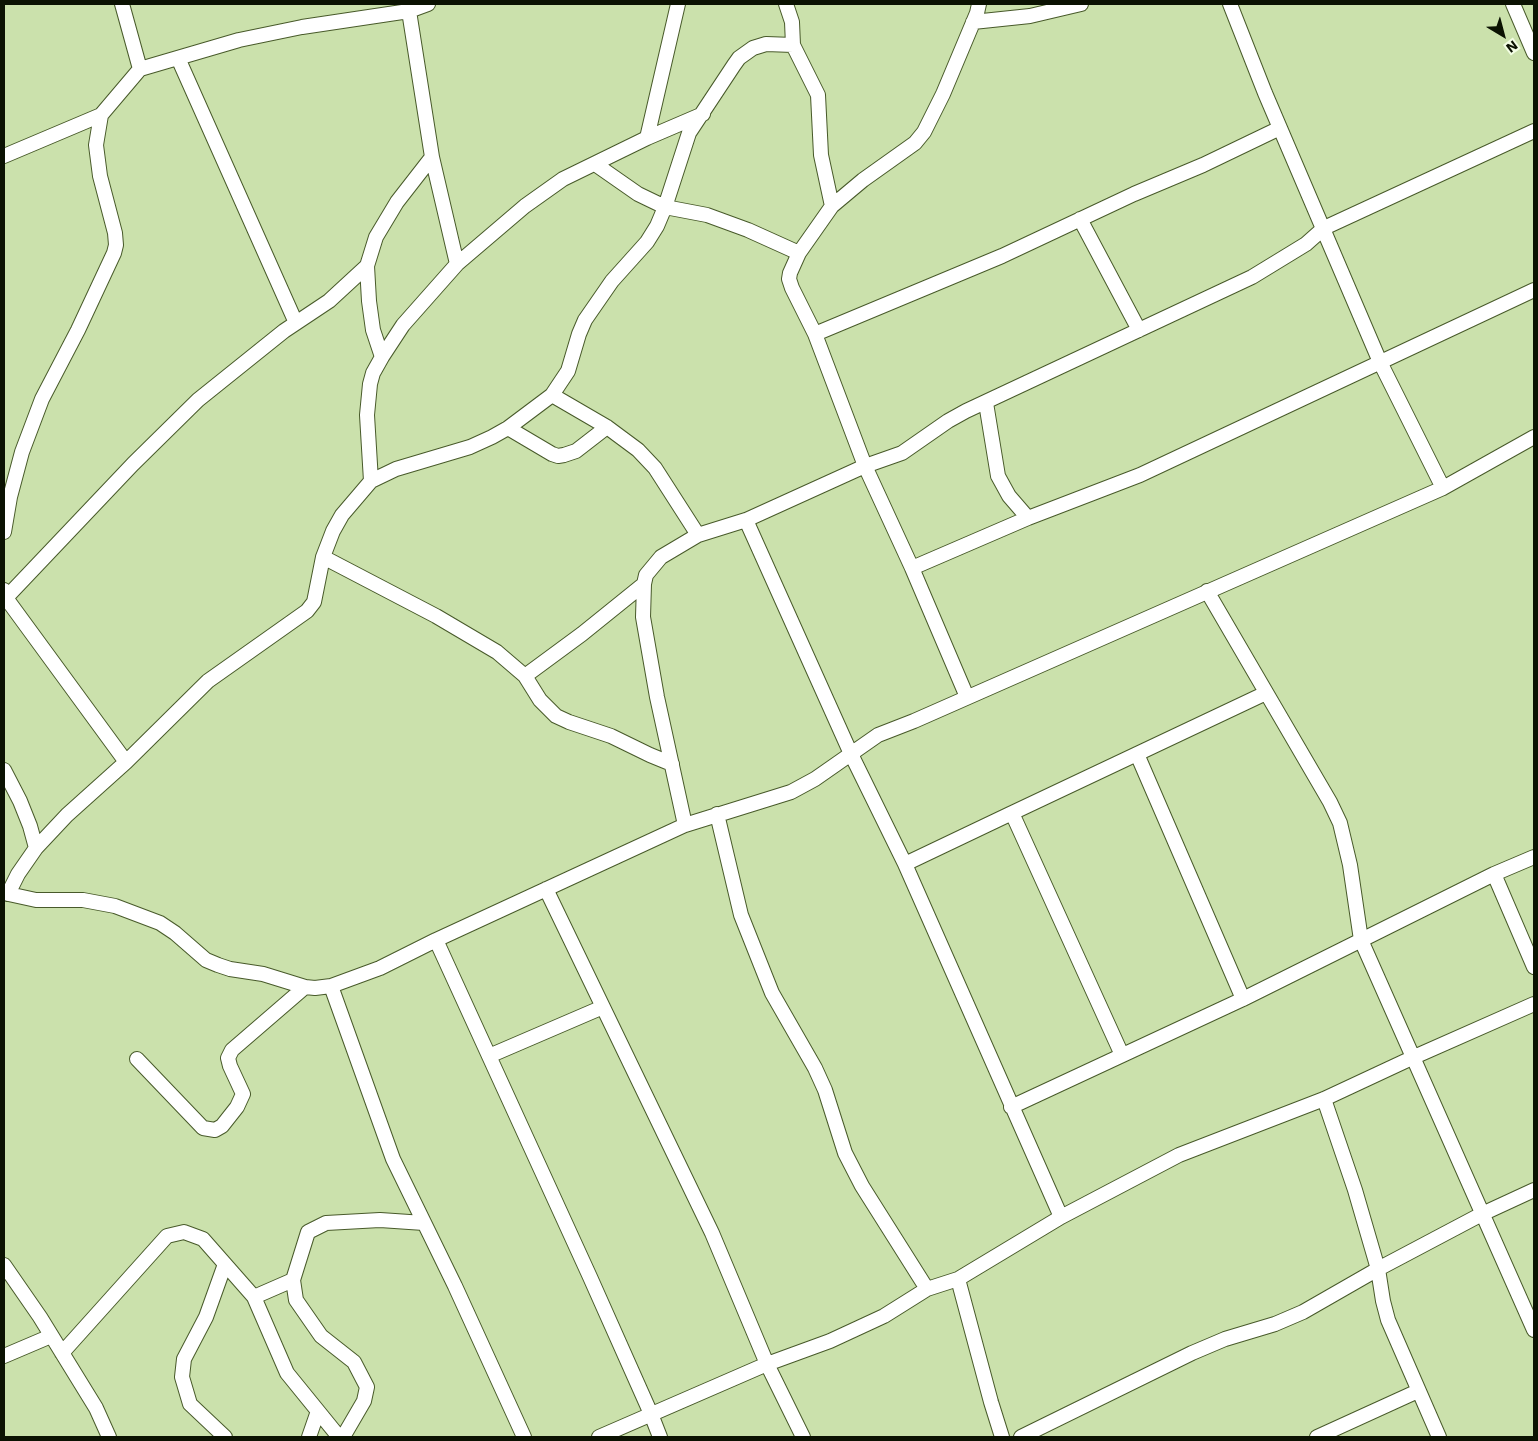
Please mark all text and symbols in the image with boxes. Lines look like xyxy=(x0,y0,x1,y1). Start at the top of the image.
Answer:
north arrow xyxy=(1478,10,1528,60)
text: N xyxy=(1503,37,1521,56)

